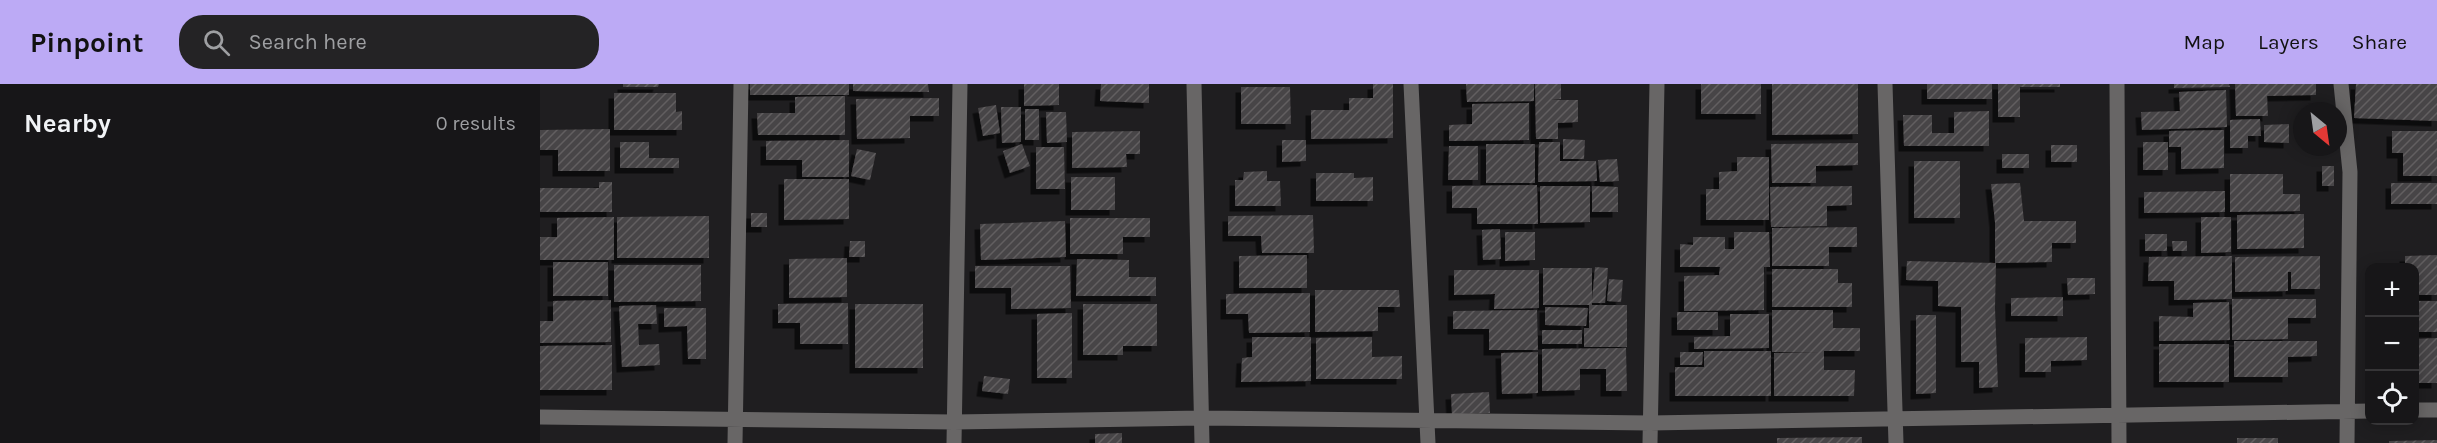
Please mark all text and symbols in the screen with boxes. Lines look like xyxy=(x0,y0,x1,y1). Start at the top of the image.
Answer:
search box xyxy=(179,15,599,69)
text: Pinpoint xyxy=(30,26,143,59)
icon: search xyxy=(200,26,233,59)
text: Search here xyxy=(248,29,367,55)
text: Map xyxy=(2183,30,2225,54)
text: Layers xyxy=(2258,30,2319,54)
text: Share xyxy=(2352,30,2407,54)
north arrow xyxy=(2293,102,2347,156)
text: Nearby xyxy=(24,108,111,139)
text: 0 results xyxy=(436,112,516,135)
map controls xyxy=(2365,263,2419,425)
button: + xyxy=(2365,263,2419,317)
button: − xyxy=(2365,317,2419,371)
button: locate xyxy=(2365,371,2419,425)

